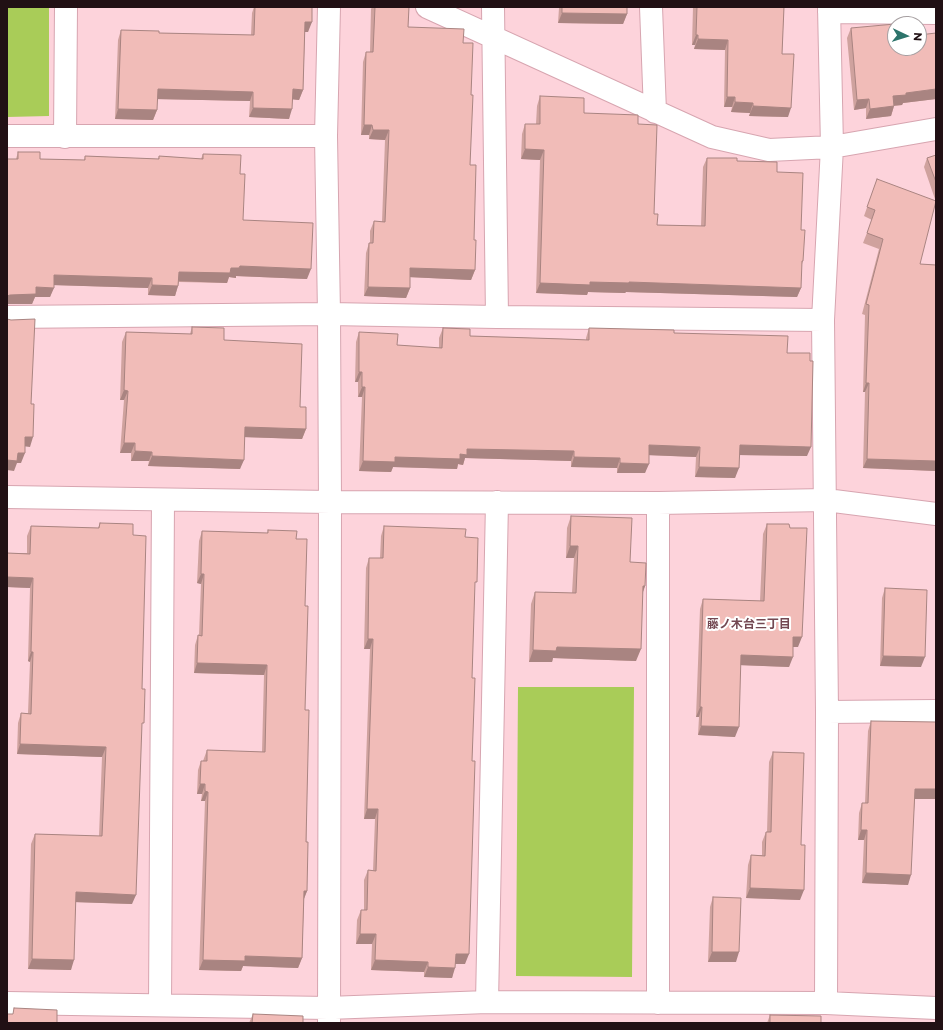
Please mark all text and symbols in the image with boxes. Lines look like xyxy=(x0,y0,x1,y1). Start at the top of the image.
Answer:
north arrow xyxy=(887,16,927,56)
text: N xyxy=(911,32,925,42)
district label: 藤ノ木台三丁目 xyxy=(707,617,791,631)

